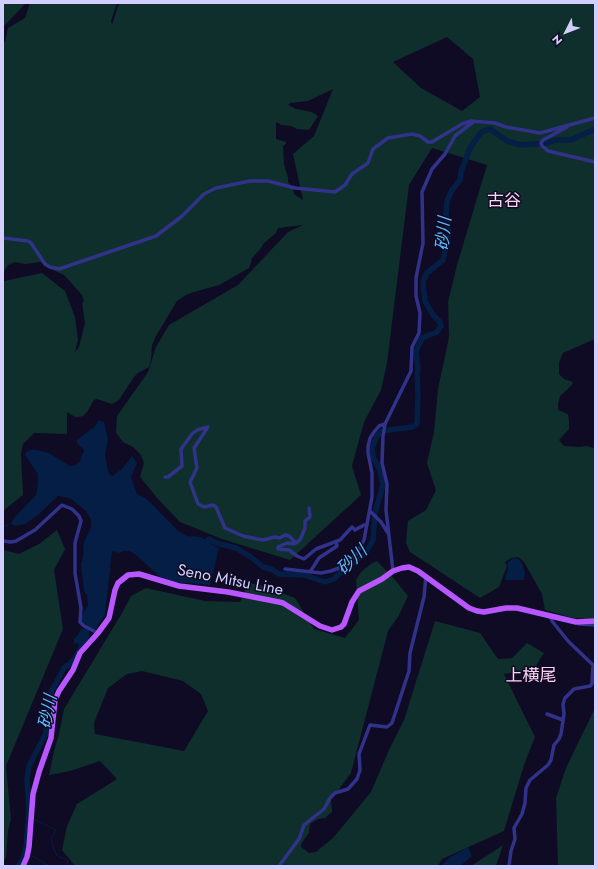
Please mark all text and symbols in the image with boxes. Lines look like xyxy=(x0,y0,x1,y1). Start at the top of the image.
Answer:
north arrow xyxy=(546,12,586,52)
text: N xyxy=(548,31,566,49)
district label: 古谷 xyxy=(487,192,521,212)
water label: 砂川 xyxy=(433,216,457,252)
water label: 砂川 xyxy=(334,542,372,580)
street label: Seno Mitsu Line xyxy=(175,561,285,601)
district label: 上横尾 xyxy=(506,667,556,687)
water label: 砂川 xyxy=(36,693,62,731)

